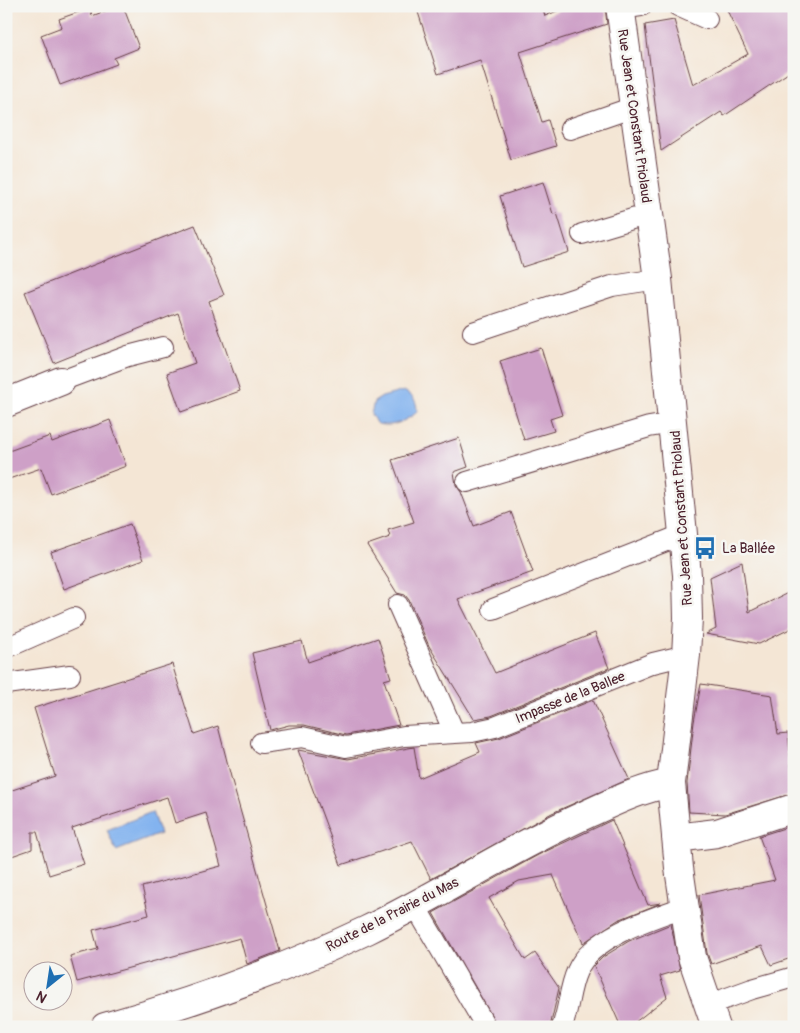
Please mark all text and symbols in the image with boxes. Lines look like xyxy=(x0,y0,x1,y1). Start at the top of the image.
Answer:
street label: Rue Jean et Constant Priolaud xyxy=(614,28,655,204)
street label: Rue Jean et Constant Priolaud xyxy=(667,430,696,606)
bus stop icon: La Ballée xyxy=(692,535,718,561)
place label: La Ballée xyxy=(722,540,775,557)
street label: Impasse de la Ballee xyxy=(513,668,628,727)
street label: Route de la Prairie du Mas xyxy=(323,873,462,955)
north arrow xyxy=(22,960,72,1010)
text: N xyxy=(33,987,50,1007)

